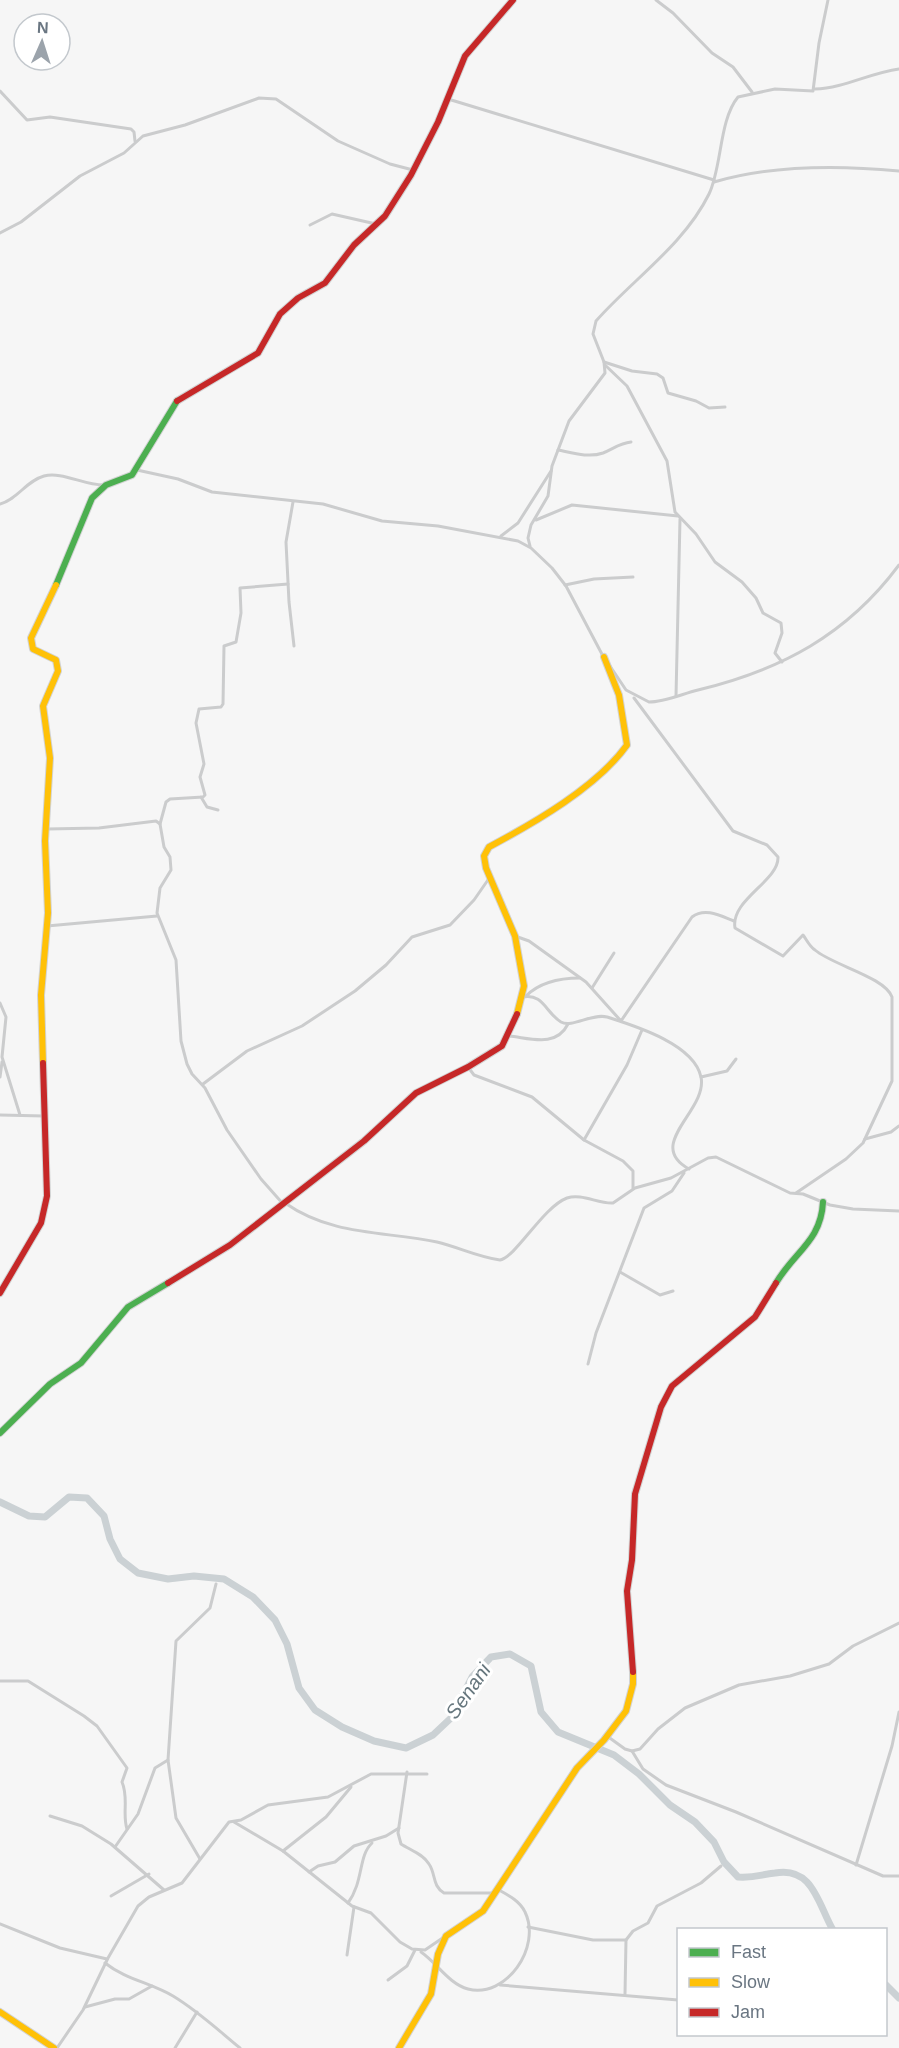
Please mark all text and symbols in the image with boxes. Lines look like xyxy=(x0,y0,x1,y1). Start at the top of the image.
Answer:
north arrow xyxy=(12,12,72,72)
text: N xyxy=(37,19,49,36)
water label: Senani xyxy=(441,1659,495,1723)
legend xyxy=(677,1928,887,2036)
text: Fast xyxy=(731,1942,766,1962)
text: Slow xyxy=(731,1972,771,1992)
text: Jam xyxy=(731,2002,765,2022)

